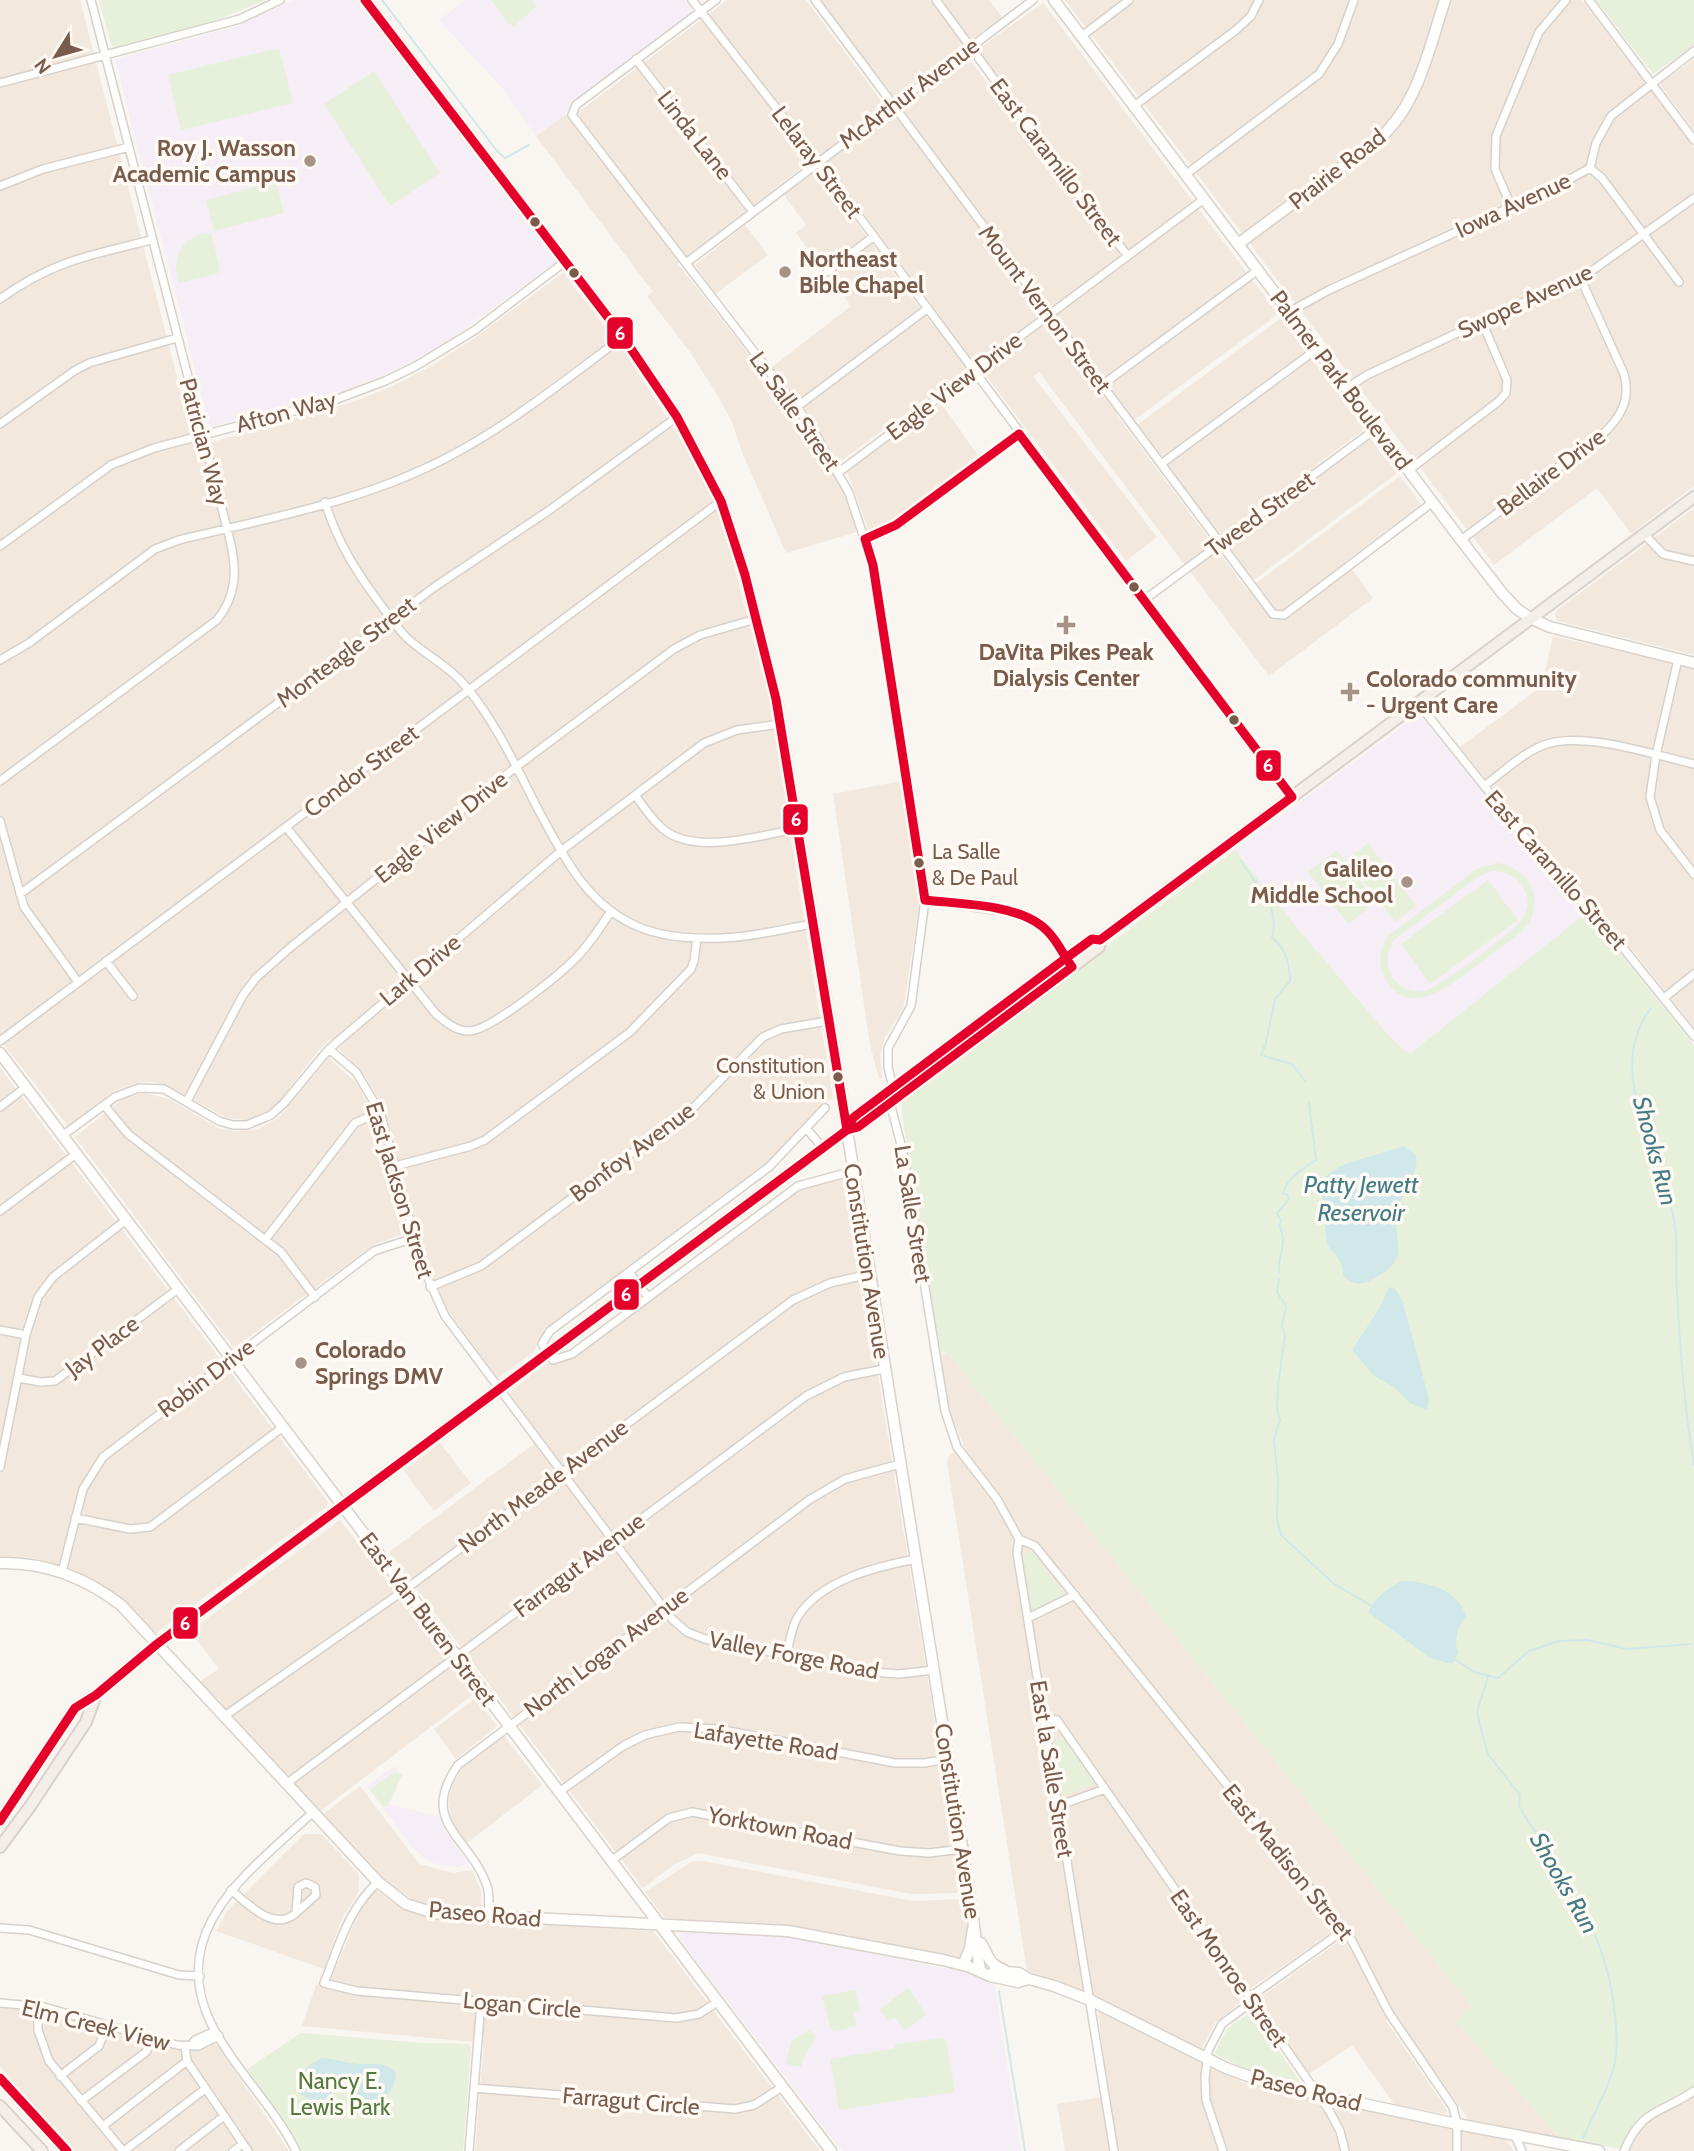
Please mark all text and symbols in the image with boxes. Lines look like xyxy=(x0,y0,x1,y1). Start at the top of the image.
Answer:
north arrow xyxy=(21,21,91,91)
street label: McArthur Avenue xyxy=(834,31,985,155)
text: N xyxy=(30,54,56,78)
street label: East Caramillo Street xyxy=(984,73,1128,251)
street label: Linda Lane xyxy=(652,85,739,185)
street label: Lelaray Street xyxy=(766,100,868,224)
street label: Prairie Road xyxy=(1283,123,1391,215)
place label: Roy J. Wasson Academic Campus xyxy=(113,134,296,188)
marker: Roy J. Wasson Academic Campus xyxy=(302,153,318,169)
street label: Iowa Avenue xyxy=(1451,166,1575,244)
unlabelled marker xyxy=(528,215,542,229)
street label: Mount Vernon Street xyxy=(973,219,1117,399)
place label: Northeast Bible Chapel xyxy=(799,245,924,299)
street label: Swope Avenue xyxy=(1453,258,1597,344)
marker: Northeast Bible Chapel xyxy=(777,264,793,280)
unlabelled marker xyxy=(567,266,581,280)
street label: Palmer Park Boulevard xyxy=(1264,285,1418,475)
line badge: 6 xyxy=(606,316,634,350)
text: 6 xyxy=(615,322,625,345)
street label: Eagle View Drive xyxy=(881,326,1028,446)
street label: La Salle Street xyxy=(744,346,846,476)
street label: Patrician Way xyxy=(174,375,235,509)
street label: Afton Way xyxy=(233,385,340,439)
street label: Bellaire Drive xyxy=(1492,422,1611,522)
street label: Tweed Street xyxy=(1200,465,1320,563)
unlabelled marker xyxy=(1127,580,1141,594)
street label: Monteagle Street xyxy=(271,590,421,713)
marker: DaVita Pikes Peak Dialysis Center xyxy=(1056,615,1076,635)
place label: DaVita Pikes Peak Dialysis Center xyxy=(978,638,1154,692)
place label: Colorado community - Urgent Care xyxy=(1366,665,1577,719)
marker: Colorado community - Urgent Care xyxy=(1340,682,1360,702)
unlabelled marker xyxy=(1227,713,1241,727)
street label: Condor Street xyxy=(298,719,424,823)
line badge: 6 xyxy=(1255,749,1282,782)
text: 6 xyxy=(1263,754,1273,777)
street label: Eagle View Drive xyxy=(369,765,513,889)
street label: East Caramillo Street xyxy=(1479,784,1633,956)
line badge: 6 xyxy=(782,803,809,836)
text: 6 xyxy=(791,808,801,831)
place label: La Salle & De Paul xyxy=(932,839,1018,890)
place label: Galileo Middle School xyxy=(1251,855,1393,909)
marker: La Salle & De Paul xyxy=(912,856,926,870)
marker: Galileo Middle School xyxy=(1399,874,1415,890)
street label: Lark Drive xyxy=(374,928,466,1012)
place label: Constitution & Union xyxy=(716,1053,825,1104)
marker: Constitution & Union xyxy=(831,1070,845,1084)
water label: Shooks Run xyxy=(1627,1093,1684,1209)
street label: Bonfoy Avenue xyxy=(564,1096,700,1208)
street label: East Jackson Street xyxy=(360,1098,440,1282)
street label: La Salle Street xyxy=(888,1143,938,1285)
street label: Constitution Avenue xyxy=(838,1161,896,1361)
water label: Patty Jewett Reservoir xyxy=(1304,1170,1419,1227)
line badge: 6 xyxy=(613,1278,640,1311)
text: 6 xyxy=(621,1283,631,1306)
street label: Jay Place xyxy=(59,1309,144,1383)
street label: Robin Drive xyxy=(152,1333,260,1423)
place label: Colorado Springs DMV xyxy=(315,1336,444,1390)
marker: Colorado Springs DMV xyxy=(293,1355,309,1371)
street label: North Meade Avenue xyxy=(453,1413,633,1559)
street label: Farragut Avenue xyxy=(508,1507,650,1623)
street label: East Van Buren Street xyxy=(354,1527,503,1711)
street label: North Logan Avenue xyxy=(518,1581,694,1723)
line badge: 6 xyxy=(172,1606,199,1640)
text: 6 xyxy=(180,1612,190,1635)
street label: Valley Forge Road xyxy=(707,1625,881,1685)
street label: East la Salle Street xyxy=(1024,1678,1080,1860)
street label: Lafayette Road xyxy=(692,1716,840,1766)
street label: Constitution Avenue xyxy=(929,1721,987,1921)
street label: East Madison Street xyxy=(1216,1778,1360,1946)
street label: Yorktown Road xyxy=(705,1800,854,1856)
water label: Shooks Run xyxy=(1524,1827,1605,1938)
street label: East Monroe Street xyxy=(1164,1884,1294,2052)
street label: Paseo Road xyxy=(428,1895,542,1933)
street label: Logan Circle xyxy=(462,1986,583,2024)
street label: Elm Creek View xyxy=(19,1993,173,2057)
street label: Paseo Road xyxy=(1248,2063,1364,2117)
park label: Nancy E. Lewis Park xyxy=(290,2067,391,2121)
street label: Farragut Circle xyxy=(561,2081,701,2121)

